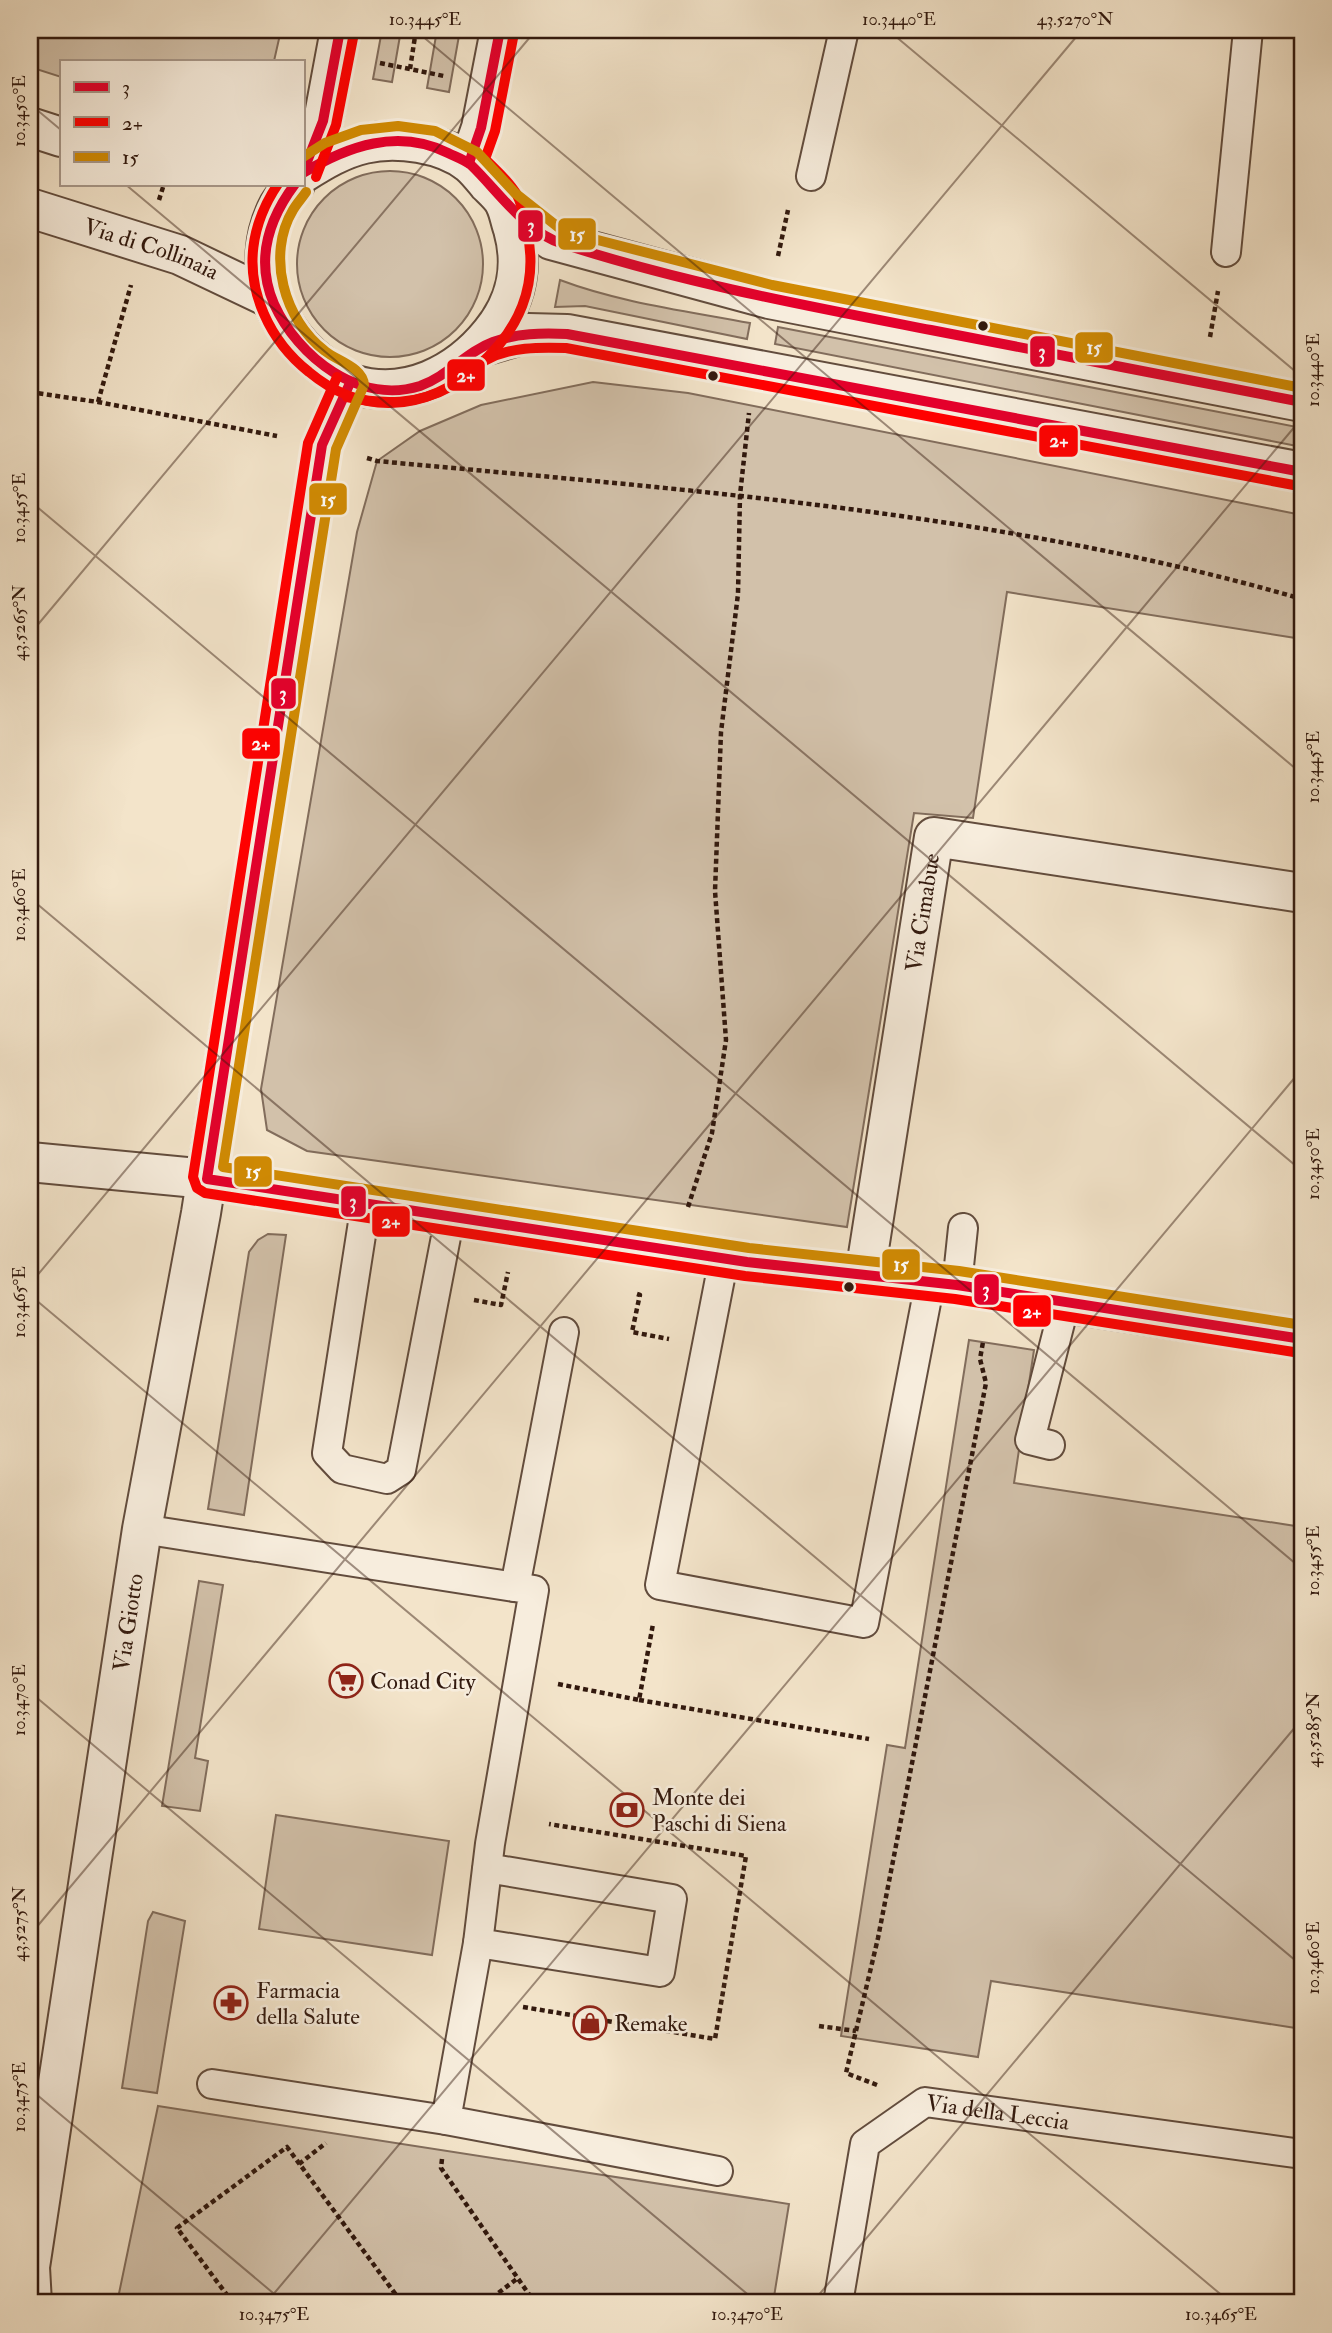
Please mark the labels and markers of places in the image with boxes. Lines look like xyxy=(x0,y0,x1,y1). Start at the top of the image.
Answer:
unlabelled marker xyxy=(976,319,990,333)
unlabelled marker xyxy=(706,369,720,383)
unlabelled marker xyxy=(842,1280,856,1294)
supermarket icon: Conad City xyxy=(327,1662,365,1700)
place label: Conad City xyxy=(370,1667,476,1696)
place label: Monte dei Paschi di Siena xyxy=(652,1783,787,1838)
bank icon: Monte dei Paschi di Siena xyxy=(608,1791,646,1829)
place label: Farmacia della Salute xyxy=(256,1976,360,2031)
pharmacy icon: Farmacia della Salute xyxy=(212,1984,250,2022)
shop icon: Remake xyxy=(571,2004,609,2042)
place label: Remake xyxy=(614,2009,688,2038)

